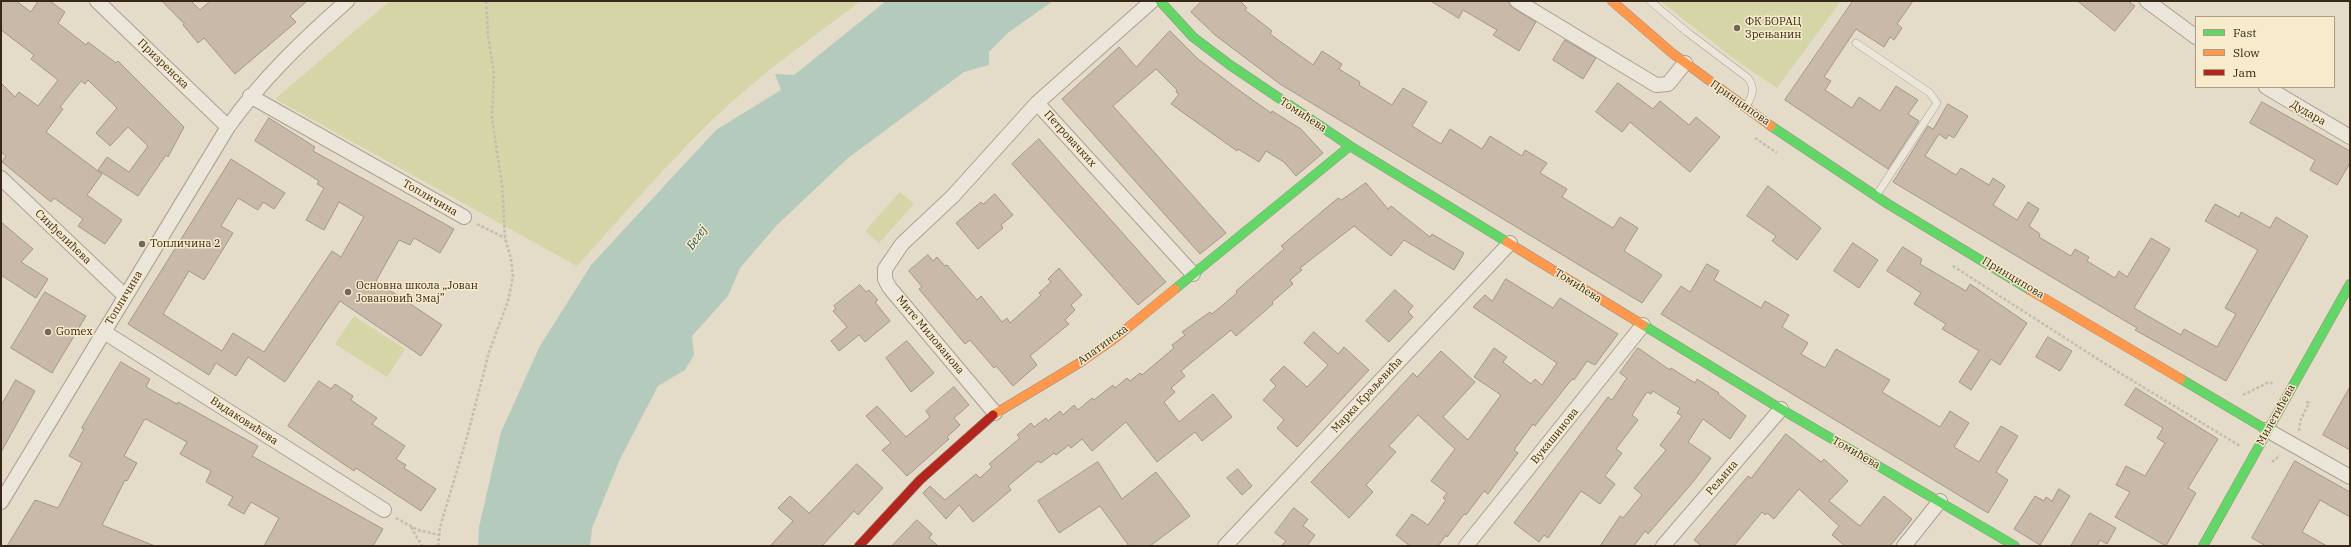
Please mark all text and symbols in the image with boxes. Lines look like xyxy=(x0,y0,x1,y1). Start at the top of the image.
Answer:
place label: ФК БОРАЦ Зрењанин xyxy=(1745,15,1802,41)
legend xyxy=(2195,16,2335,88)
marker: ФК БОРАЦ Зрењанин xyxy=(1732,23,1742,33)
text: Fast xyxy=(2233,25,2257,40)
street label: Призренска xyxy=(135,36,191,92)
text: Slow xyxy=(2233,45,2260,60)
text: Jam xyxy=(2233,65,2256,80)
street label: Принципова xyxy=(1707,77,1773,129)
street label: Томићева xyxy=(1277,95,1329,135)
street label: Дудара xyxy=(2288,98,2328,128)
street label: Петровачких xyxy=(1041,108,1099,170)
street label: Топличина xyxy=(400,177,460,219)
street label: Синђелићева xyxy=(32,207,94,267)
water label: Бегеј xyxy=(684,223,710,253)
place label: Топличина 2 xyxy=(150,237,221,251)
marker: Топличина 2 xyxy=(137,239,147,249)
street label: Принципова xyxy=(1980,254,2046,302)
street label: Томићева xyxy=(1552,266,1604,306)
street label: Топличина xyxy=(103,268,145,328)
place label: Основна школа „Јован Јовановић Змај” xyxy=(356,279,478,305)
marker: Основна школа „Јован Јовановић Змај” xyxy=(343,287,353,297)
street label: Мите Милованова xyxy=(893,293,967,377)
street label: Апатинска xyxy=(1075,322,1131,368)
place label: Gomex xyxy=(56,325,93,339)
marker: Gomex xyxy=(43,327,53,337)
street label: Марка Краљевића xyxy=(1329,354,1405,436)
street label: Милетићева xyxy=(2254,382,2298,448)
street label: Видаковићева xyxy=(208,394,280,448)
street label: Вукашинова xyxy=(1528,405,1582,467)
street label: Томићева xyxy=(1830,434,1882,472)
street label: Рељина xyxy=(1703,458,1741,498)

